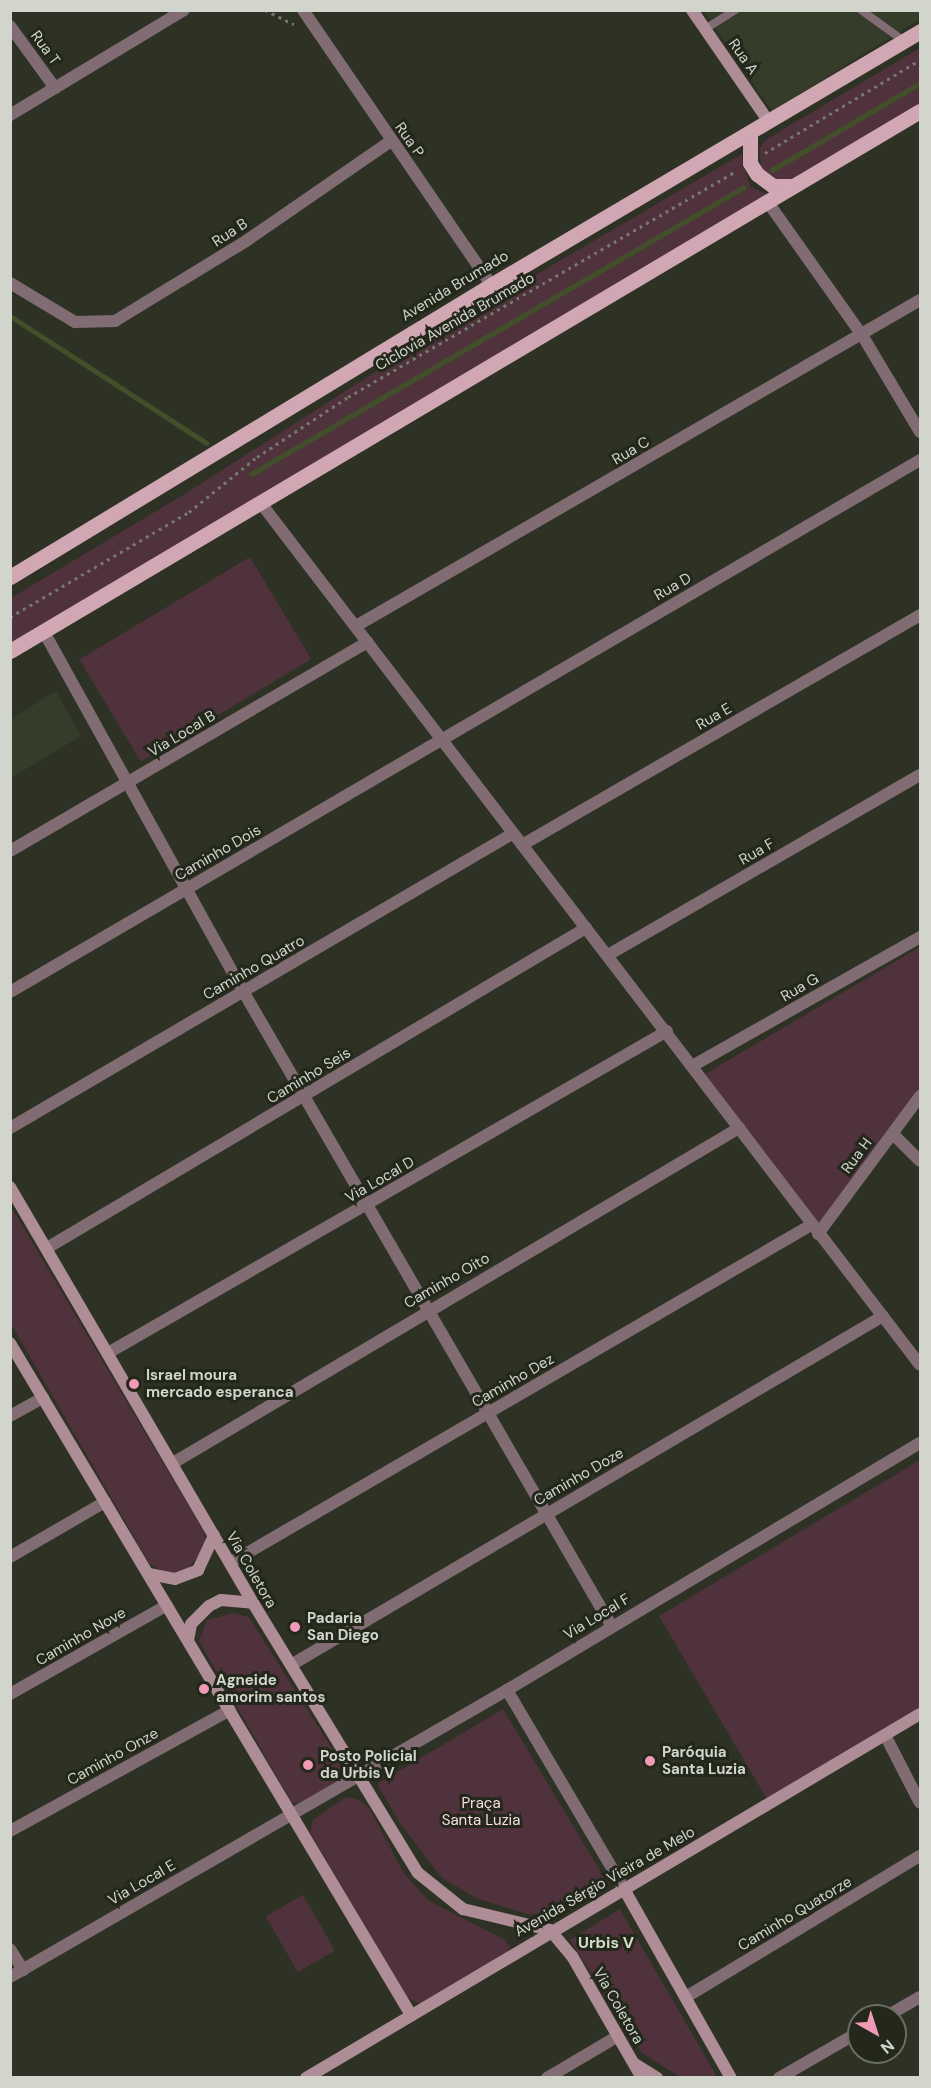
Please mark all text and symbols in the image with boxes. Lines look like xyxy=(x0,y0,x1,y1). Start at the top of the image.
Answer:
street label: Rua T xyxy=(27,27,63,69)
street label: Rua A xyxy=(724,36,762,78)
street label: Rua P xyxy=(391,119,427,161)
street label: Rua B xyxy=(209,215,251,251)
street label: Avenida Brumado xyxy=(398,247,512,325)
street label: Ciclovia Avenida Brumado xyxy=(372,269,538,375)
street label: Rua C xyxy=(609,433,653,469)
street label: Rua D xyxy=(651,569,695,605)
street label: Rua E xyxy=(693,700,735,734)
street label: Via Local B xyxy=(145,707,219,761)
street label: Caminho Dois xyxy=(172,821,264,885)
street label: Rua F xyxy=(736,835,778,869)
street label: Caminho Quatro xyxy=(200,932,308,1004)
street label: Rua G xyxy=(778,970,822,1006)
street label: Caminho Seis xyxy=(264,1044,354,1108)
street label: Rua H xyxy=(838,1135,876,1177)
street label: Via Local D xyxy=(342,1153,418,1207)
street label: Caminho Oito xyxy=(401,1249,493,1313)
street label: Caminho Dez xyxy=(469,1350,557,1412)
place label: Israel moura mercado esperanca xyxy=(146,1366,293,1401)
marker: Israel moura mercado esperanca xyxy=(127,1377,141,1391)
street label: Caminho Doze xyxy=(531,1444,627,1510)
street label: Via Coletora xyxy=(222,1529,280,1611)
street label: Via Local F xyxy=(560,1590,634,1644)
street label: Caminho Nove xyxy=(33,1604,129,1670)
place label: Padaria San Diego xyxy=(307,1609,379,1644)
marker: Padaria San Diego xyxy=(288,1620,302,1634)
place label: Agneide amorim santos xyxy=(216,1671,325,1706)
marker: Agneide amorim santos xyxy=(197,1682,211,1696)
street label: Caminho Onze xyxy=(64,1724,162,1790)
place label: Paróquia Santa Luzia xyxy=(662,1743,746,1778)
place label: Posto Policial da Urbis V xyxy=(320,1747,417,1782)
marker: Paróquia Santa Luzia xyxy=(643,1754,657,1768)
marker: Posto Policial da Urbis V xyxy=(301,1758,315,1772)
park label: Praça Santa Luzia xyxy=(442,1794,520,1829)
street label: Avenida Sérgio Vieira de Melo xyxy=(512,1823,698,1941)
street label: Via Local E xyxy=(105,1857,179,1909)
street label: Caminho Quatorze xyxy=(735,1873,855,1955)
district label: Urbis V xyxy=(578,1933,634,1953)
street label: Via Coletora xyxy=(589,1965,647,2047)
north arrow xyxy=(847,2004,907,2064)
text: N xyxy=(876,2035,899,2059)

